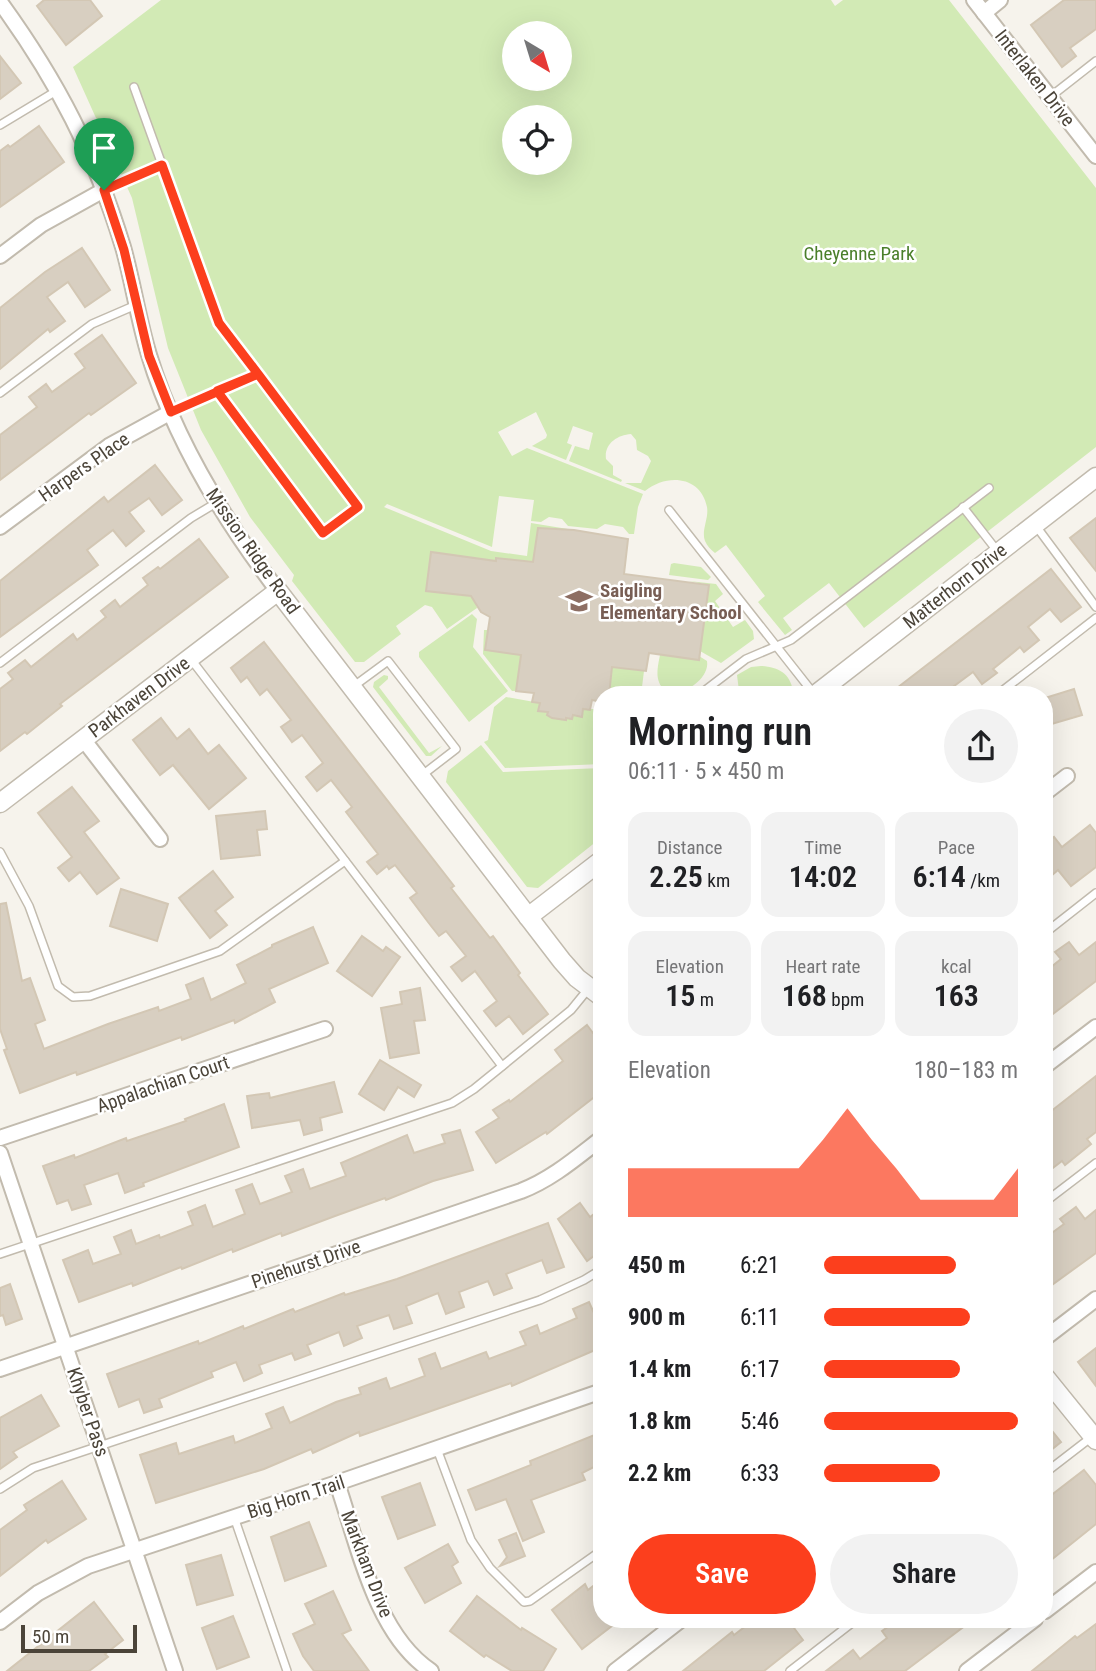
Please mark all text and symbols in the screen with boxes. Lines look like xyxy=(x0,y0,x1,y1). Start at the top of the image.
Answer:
north arrow xyxy=(502,21,572,91)
map controls xyxy=(502,21,572,175)
street label: Interlaken Drive xyxy=(990,25,1080,131)
button: locate xyxy=(502,105,572,175)
pin xyxy=(74,118,134,190)
icon: arrive xyxy=(85,129,123,167)
park label: Cheyenne Park xyxy=(804,242,915,265)
street label: Harpers Place xyxy=(34,427,134,507)
street label: Mission Ridge Road xyxy=(201,484,305,618)
street label: Matterhorn Drive xyxy=(899,538,1012,634)
place label: Saigling Elementary School xyxy=(600,579,742,624)
school or university icon: Saigling Elementary School xyxy=(564,586,594,616)
street label: Parkhaven Drive xyxy=(84,652,194,742)
button: share xyxy=(944,709,1018,783)
text: Morning run xyxy=(628,710,812,754)
text: 06:11 · 5 × 450 m xyxy=(628,758,784,785)
text: Distance xyxy=(657,836,722,859)
text: Time xyxy=(804,836,842,859)
text: Pace xyxy=(938,836,975,859)
text: 2.25 xyxy=(649,859,703,894)
text: 14:02 xyxy=(789,859,857,894)
text: 6:14 xyxy=(913,859,966,894)
text: km xyxy=(703,869,730,892)
text: /km xyxy=(966,869,1000,892)
text: Elevation xyxy=(655,955,724,978)
text: Heart rate xyxy=(785,955,861,978)
text: kcal xyxy=(941,955,972,978)
text: 15 xyxy=(665,978,695,1013)
text: 168 xyxy=(782,978,827,1013)
text: 163 xyxy=(934,978,979,1013)
text: m xyxy=(695,988,714,1011)
text: bpm xyxy=(827,988,864,1011)
street label: Appalachian Court xyxy=(94,1051,232,1117)
text: Elevation xyxy=(628,1057,711,1084)
text: 180–183 m xyxy=(914,1057,1018,1084)
street label: Pinehurst Drive xyxy=(249,1235,364,1293)
text: 450 m xyxy=(628,1252,685,1279)
text: 6:21 xyxy=(740,1252,779,1279)
text: 900 m xyxy=(628,1304,685,1331)
text: 6:11 xyxy=(740,1304,779,1331)
text: 1.4 km xyxy=(628,1356,691,1383)
text: 6:17 xyxy=(740,1356,779,1383)
street label: Khyber Pass xyxy=(62,1364,114,1460)
text: 1.8 km xyxy=(628,1408,691,1435)
text: 5:46 xyxy=(740,1408,779,1435)
text: 2.2 km xyxy=(628,1460,691,1487)
text: 6:33 xyxy=(740,1460,779,1487)
street label: Big Horn Trail xyxy=(244,1470,348,1524)
street label: Markham Drive xyxy=(336,1507,398,1621)
button: Save xyxy=(628,1534,816,1614)
button: Share xyxy=(830,1534,1018,1614)
scale bar xyxy=(21,1622,136,1654)
text: 50 m xyxy=(32,1625,69,1648)

